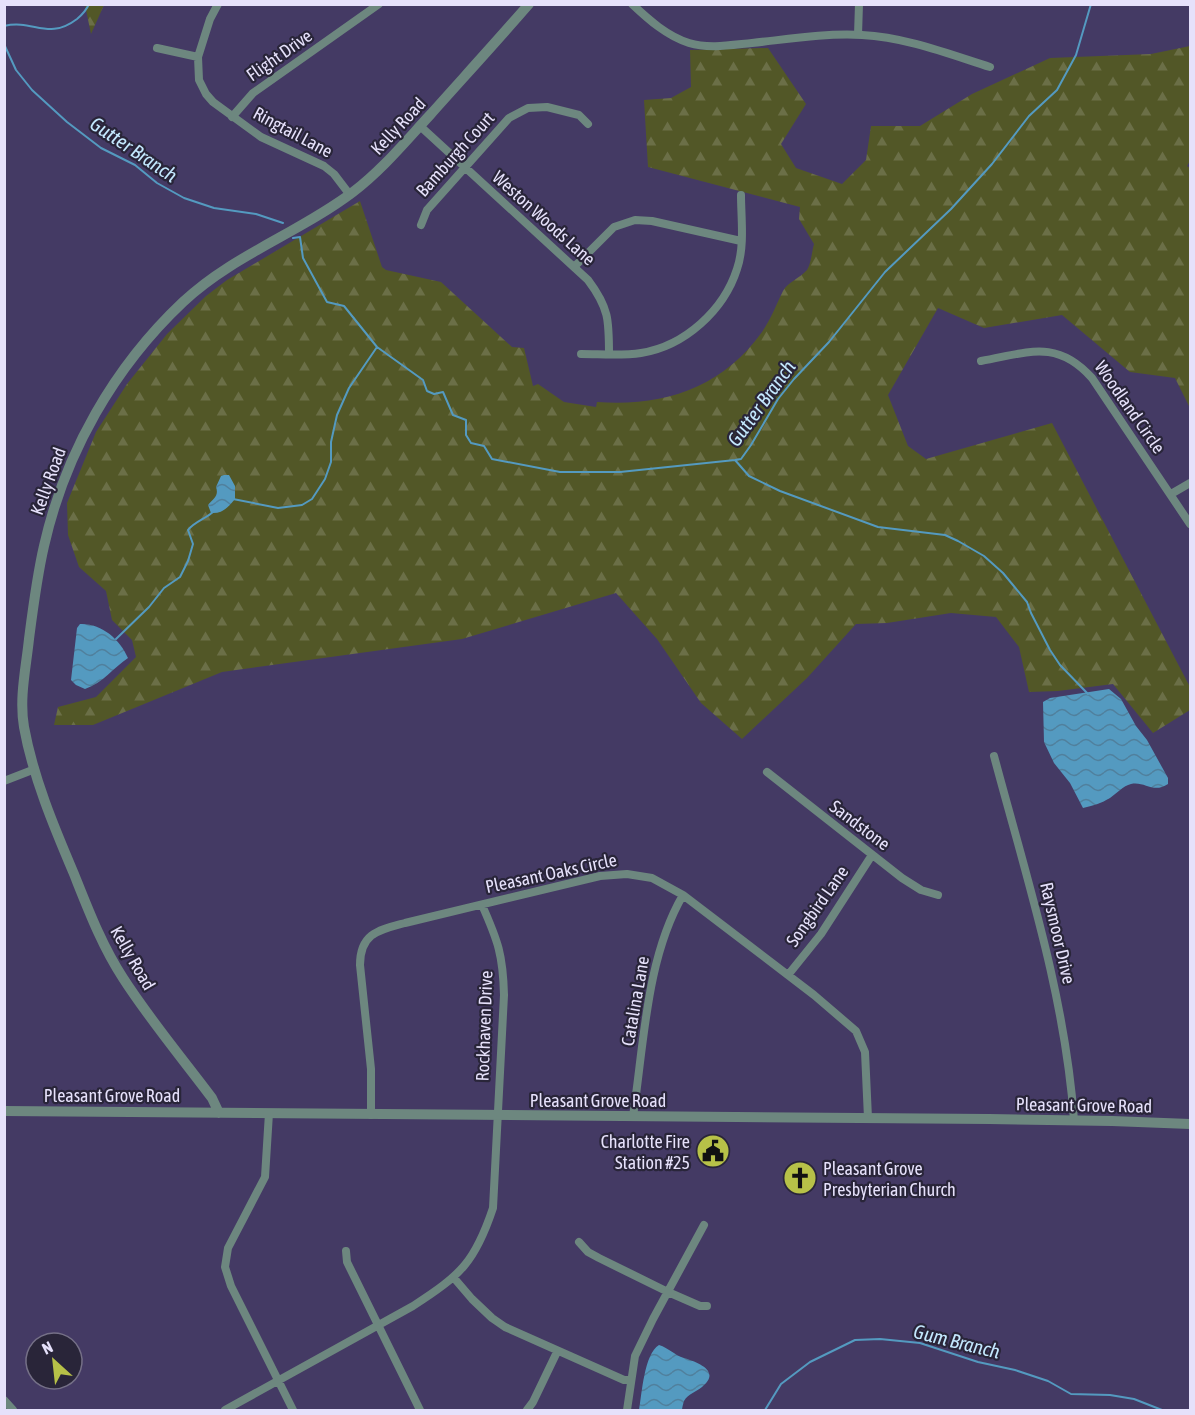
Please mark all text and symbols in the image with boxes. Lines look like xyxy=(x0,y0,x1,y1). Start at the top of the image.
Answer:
street label: Flight Drive xyxy=(242,25,316,85)
street label: Kelly Road xyxy=(366,93,430,159)
street label: Ringtail Lane xyxy=(250,102,336,162)
street label: Bamburgh Court xyxy=(412,107,498,201)
water label: Gutter Branch xyxy=(86,111,182,187)
street label: Weston Woods Lane xyxy=(488,166,600,270)
water label: Gutter Branch xyxy=(722,355,800,450)
street label: Woodland Circle xyxy=(1090,357,1170,457)
street label: Kelly Road xyxy=(26,444,70,518)
street label: Sandstone xyxy=(826,796,894,854)
street label: Pleasant Oaks Circle xyxy=(483,849,619,897)
street label: Songbird Lane xyxy=(782,862,852,950)
street label: Raysmoor Drive xyxy=(1036,880,1080,986)
street label: Kelly Road xyxy=(106,922,160,994)
street label: Catalina Lane xyxy=(617,954,653,1048)
street label: Rockhaven Drive xyxy=(472,970,496,1082)
street label: Pleasant Grove Road xyxy=(44,1085,180,1106)
street label: Pleasant Grove Road xyxy=(530,1090,666,1111)
street label: Pleasant Grove Road xyxy=(1016,1093,1152,1117)
place label: Charlotte Fire Station #25 xyxy=(601,1131,690,1173)
public building icon: Charlotte Fire Station #25 xyxy=(695,1133,731,1169)
place label: Pleasant Grove Presbyterian Church xyxy=(823,1158,956,1200)
church icon: Pleasant Grove Presbyterian Church xyxy=(782,1160,818,1196)
water label: Gum Branch xyxy=(911,1319,1003,1363)
north arrow xyxy=(24,1331,84,1391)
text: N xyxy=(39,1337,55,1358)

